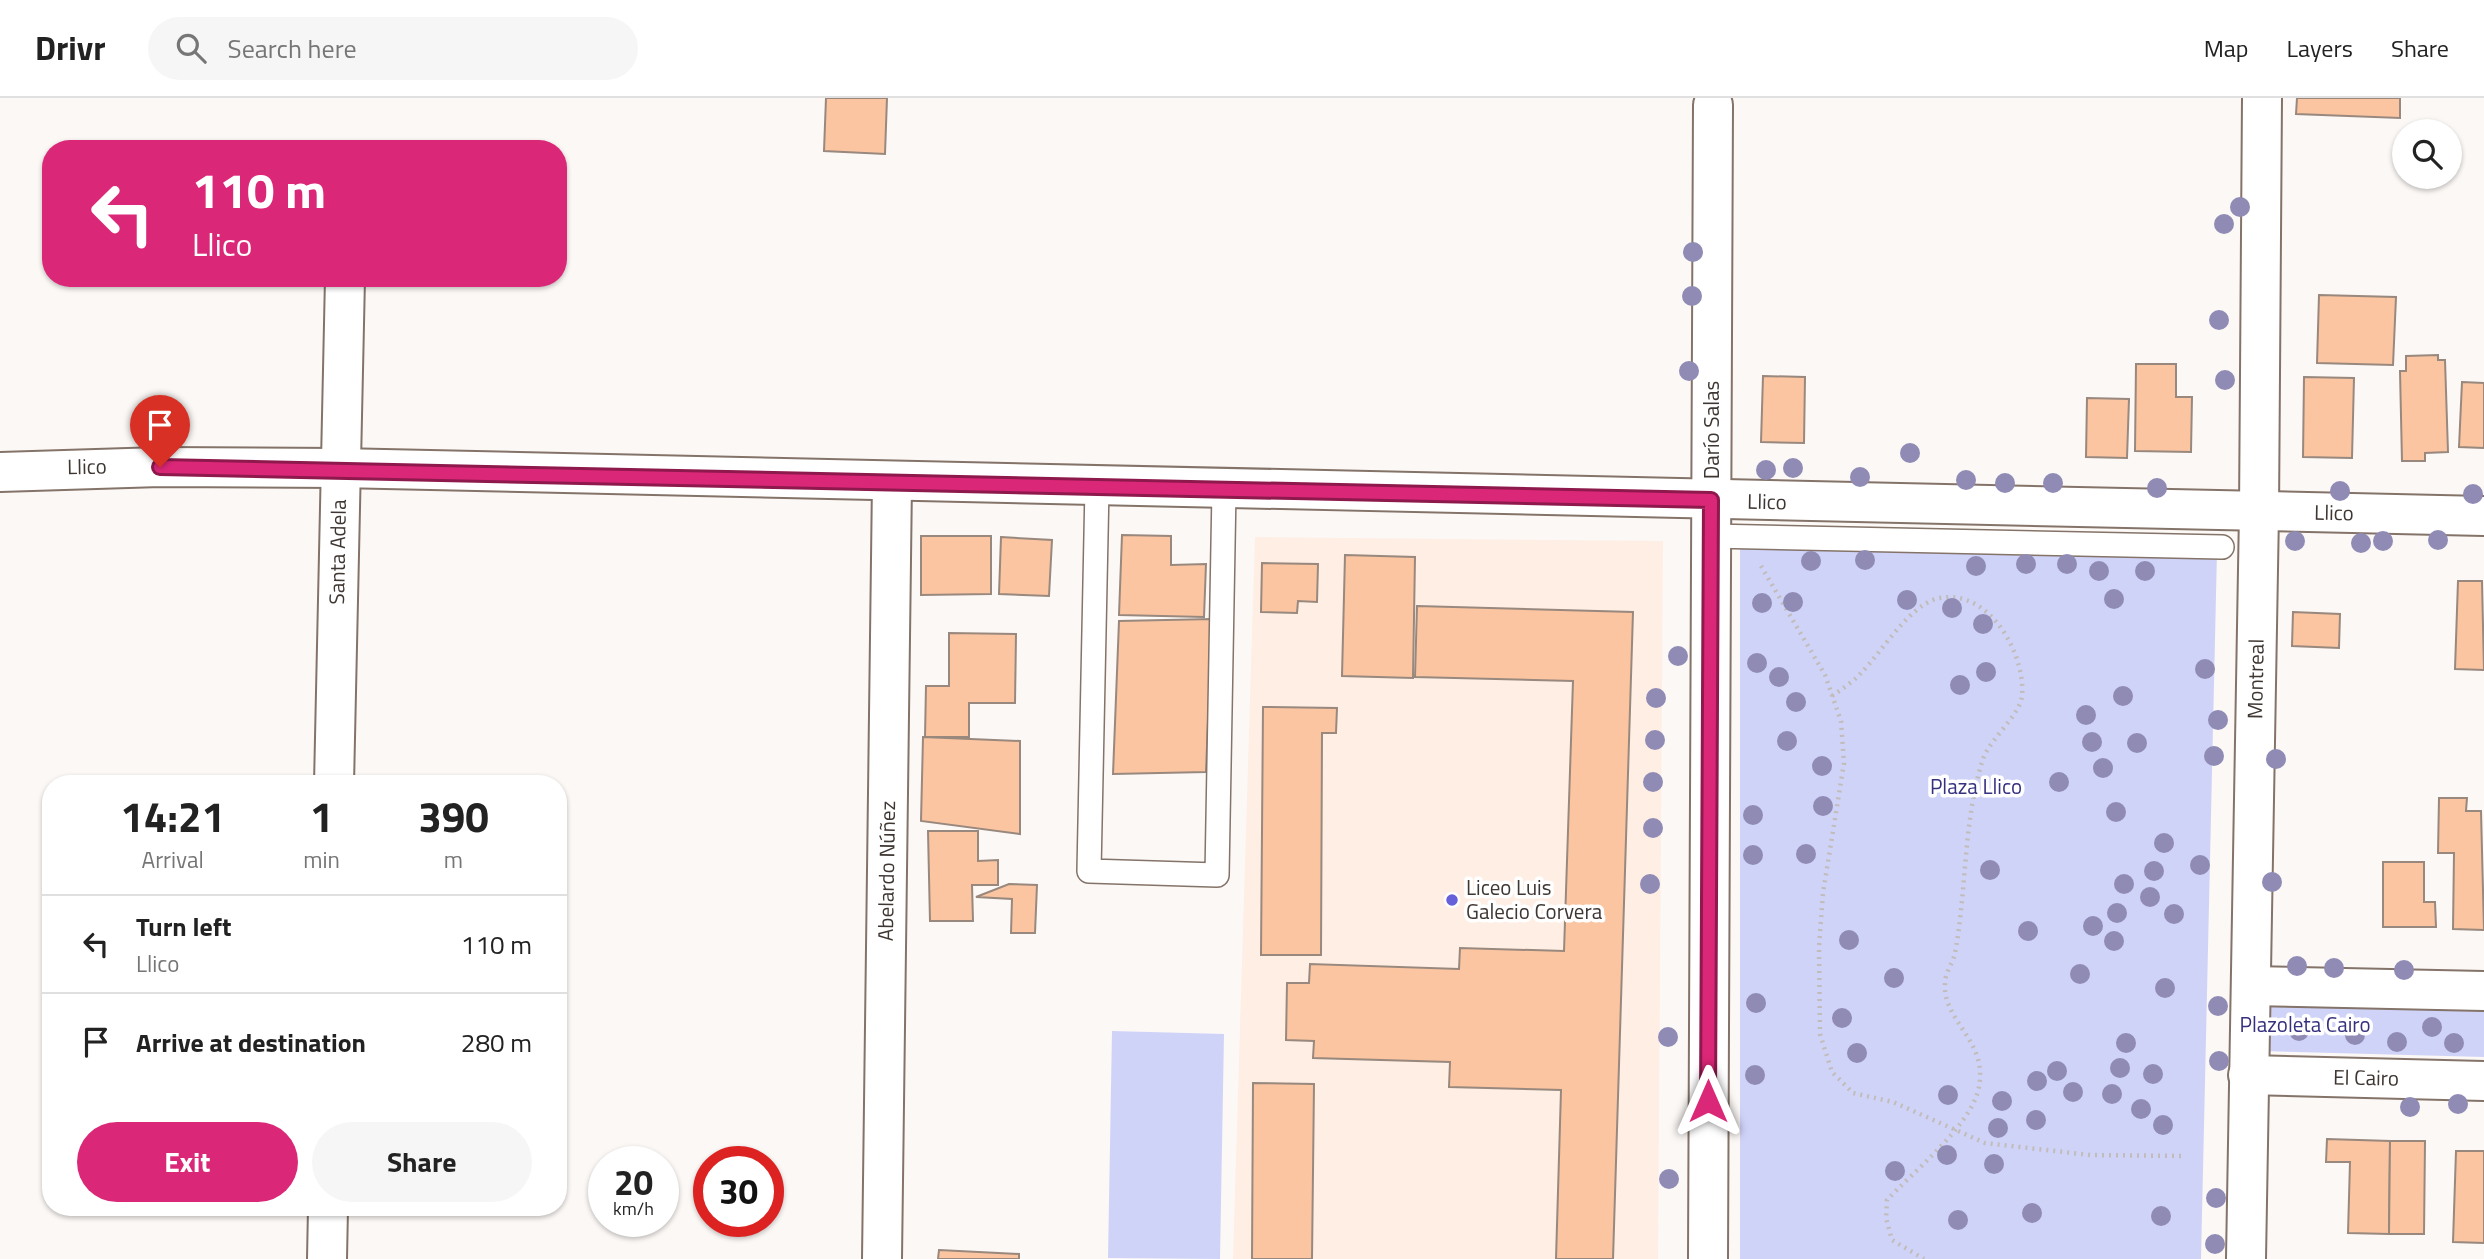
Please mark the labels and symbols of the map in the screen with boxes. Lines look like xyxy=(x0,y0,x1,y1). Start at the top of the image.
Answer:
street label: Darío Salas xyxy=(1695,381,1727,479)
pin xyxy=(130,395,190,467)
street label: Llico xyxy=(67,450,107,482)
street label: Llico xyxy=(1747,485,1787,517)
street label: Llico xyxy=(2314,496,2354,528)
street label: Santa Adela xyxy=(320,499,354,605)
street label: Montreal xyxy=(2238,639,2272,719)
park label: Plaza Llico xyxy=(1930,770,2022,802)
street label: Abelardo Núñez xyxy=(869,801,903,941)
place label: Liceo Luis Galecio Corvera xyxy=(1466,871,1603,927)
marker: Liceo Luis Galecio Corvera xyxy=(1444,892,1460,908)
park label: Plazoleta Cairo xyxy=(2240,1008,2371,1040)
street label: El Cairo xyxy=(2333,1060,2399,1094)
position arrow xyxy=(1671,1064,1745,1138)
speed limit sign: 30 xyxy=(693,1146,784,1237)

